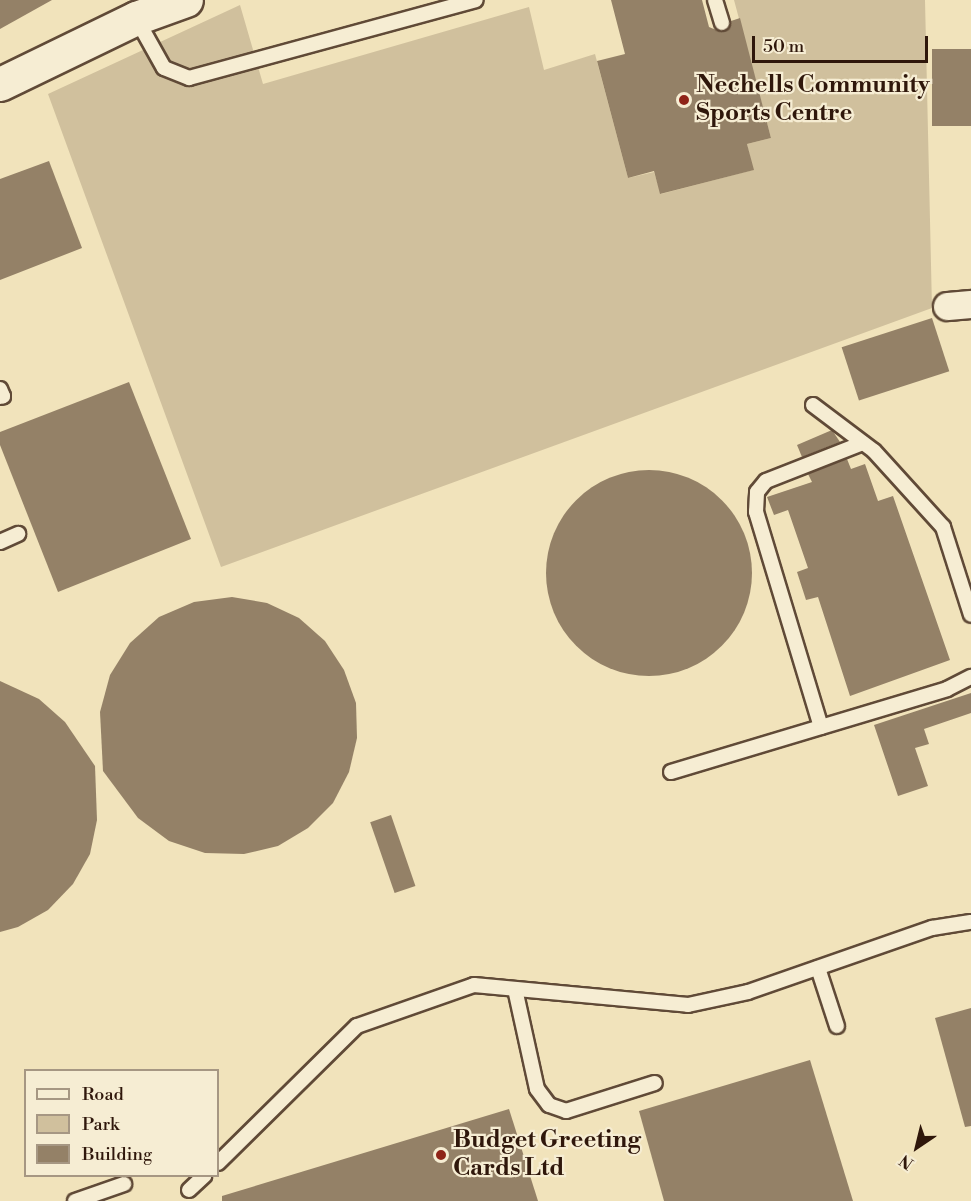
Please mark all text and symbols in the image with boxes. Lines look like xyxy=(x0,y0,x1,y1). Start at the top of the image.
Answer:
scale bar xyxy=(755,24,930,62)
text: 50 m xyxy=(763,35,804,58)
place label: Nechells Community Sports Centre xyxy=(696,72,930,128)
marker: Nechells Community Sports Centre xyxy=(677,93,691,107)
legend xyxy=(24,1069,219,1177)
text: Road xyxy=(82,1083,124,1106)
text: Park xyxy=(82,1113,119,1136)
north arrow xyxy=(887,1117,947,1177)
place label: Budget Greeting Cards Ltd xyxy=(453,1127,641,1183)
text: Building xyxy=(82,1143,152,1166)
marker: Budget Greeting Cards Ltd xyxy=(434,1148,448,1162)
text: N xyxy=(896,1150,918,1174)

